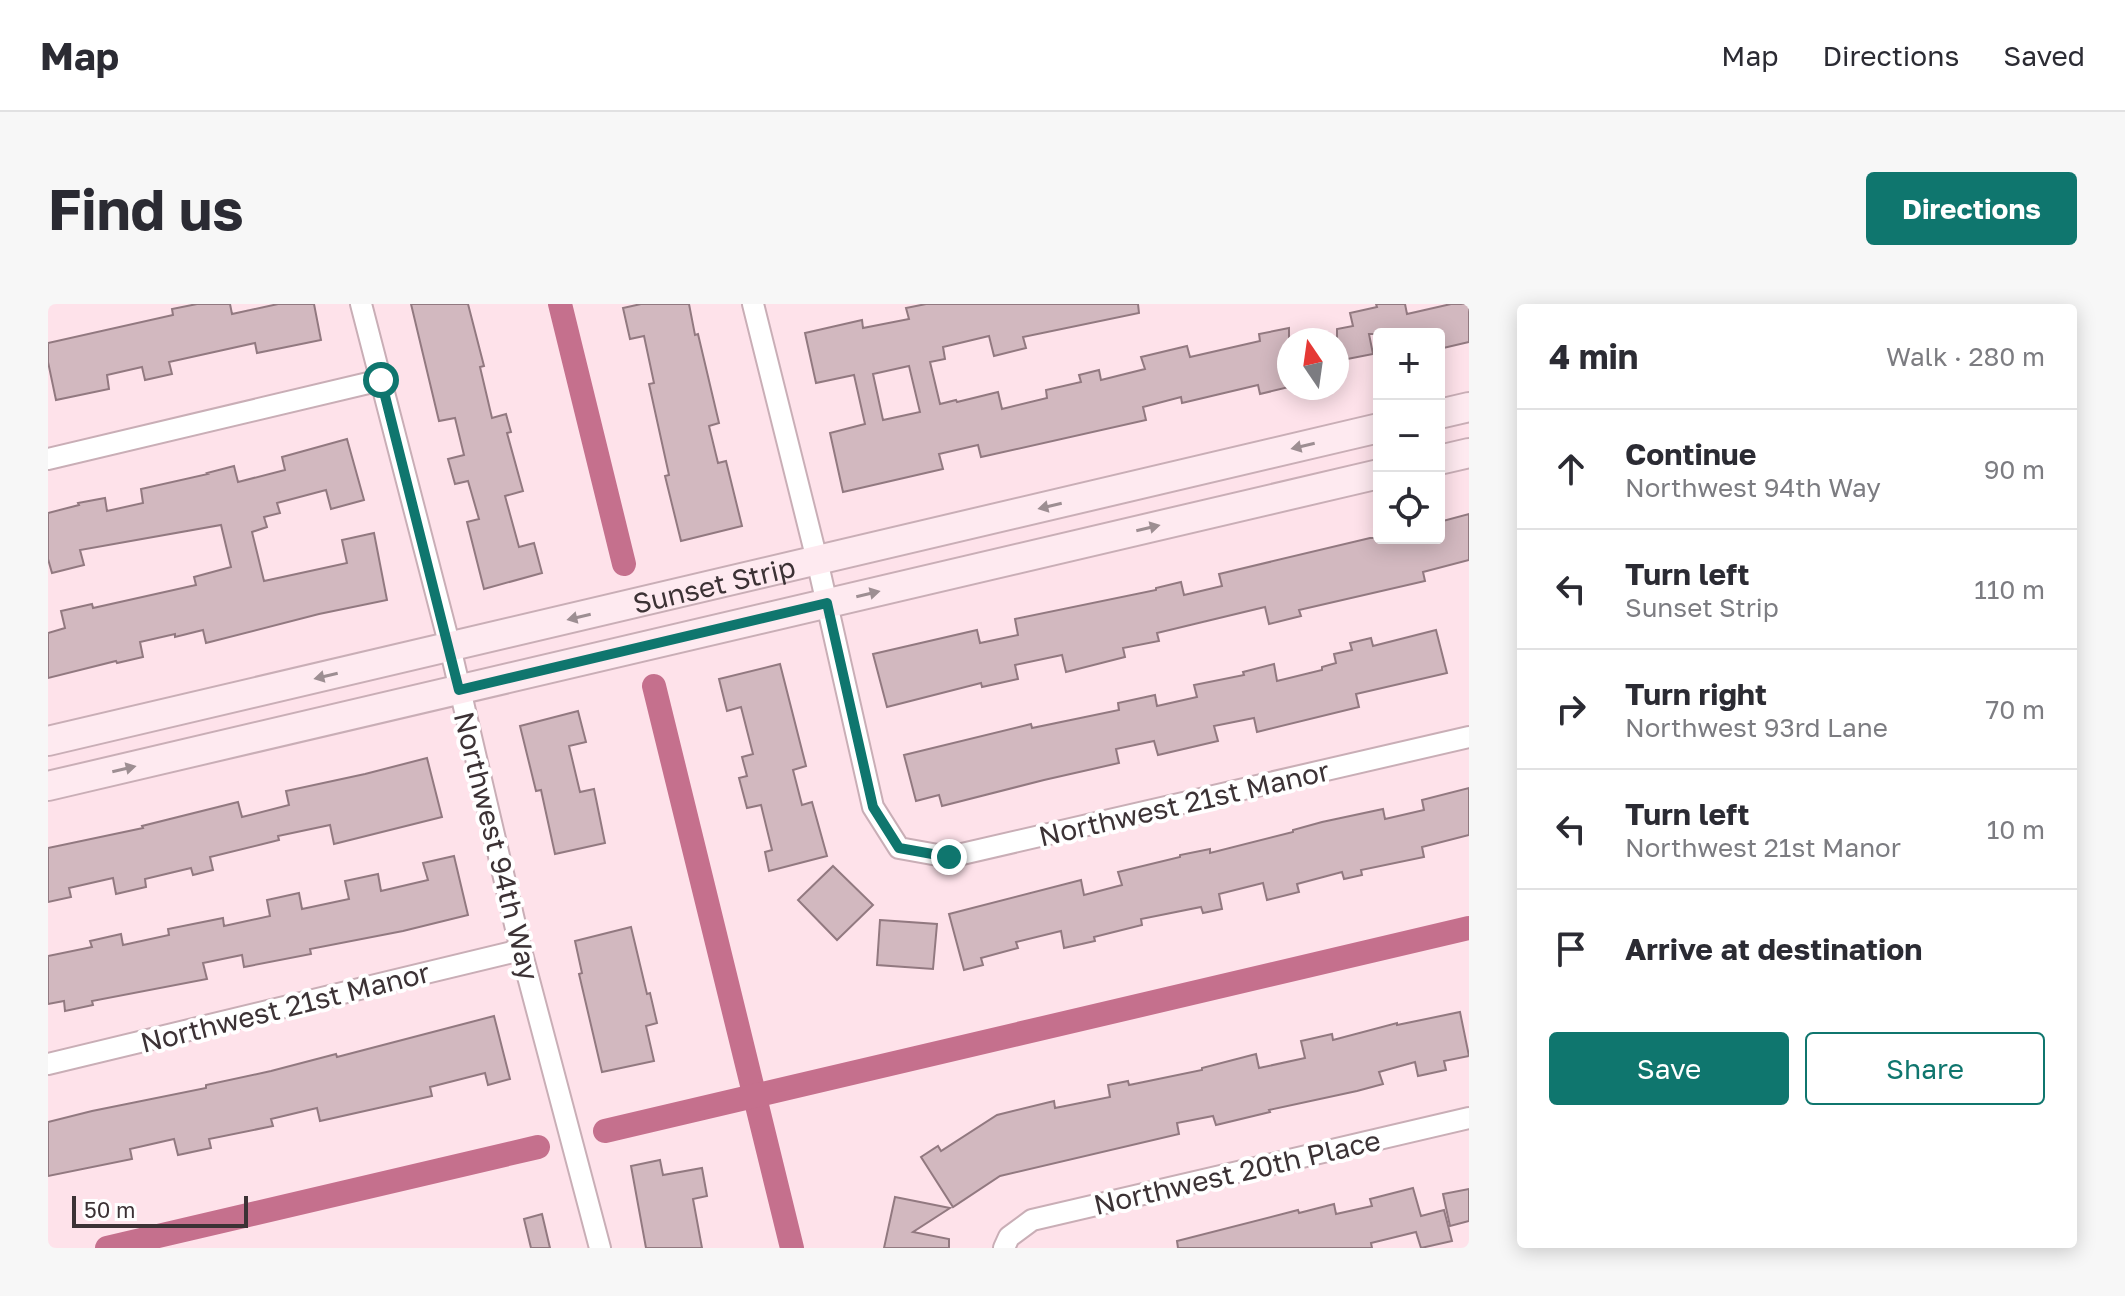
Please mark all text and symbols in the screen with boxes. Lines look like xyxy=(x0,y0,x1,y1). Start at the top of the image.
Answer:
text: Map xyxy=(40,33,119,78)
text: Map xyxy=(1721,39,1778,72)
text: Directions xyxy=(1822,39,1959,72)
text: Saved xyxy=(2003,39,2085,72)
button: Directions xyxy=(1866,172,2077,245)
text: Find us xyxy=(48,175,244,242)
north arrow xyxy=(1277,328,1349,400)
map controls xyxy=(1373,328,1445,544)
button: + xyxy=(1373,328,1445,400)
text: 4 min xyxy=(1549,336,1638,376)
text: Walk · 280 m xyxy=(1886,341,2045,372)
route start xyxy=(363,362,399,398)
button: − xyxy=(1373,400,1445,472)
text: Continue xyxy=(1625,436,1756,472)
one-way arrow xyxy=(1290,440,1315,453)
icon: ahead xyxy=(1549,447,1593,491)
text: 90 m xyxy=(1984,454,2045,485)
button: locate xyxy=(1373,472,1445,544)
text: Northwest 94th Way xyxy=(1625,472,1881,503)
one-way arrow xyxy=(1037,500,1062,512)
one-way arrow xyxy=(1136,521,1161,534)
street label: Sunset Strip xyxy=(629,549,798,619)
text: Turn left xyxy=(1625,556,1750,592)
icon: left xyxy=(1549,567,1593,611)
text: 110 m xyxy=(1974,574,2045,605)
one-way arrow xyxy=(855,587,880,600)
text: Sunset Strip xyxy=(1625,592,1779,623)
one-way arrow xyxy=(566,611,591,624)
one-way arrow xyxy=(313,670,338,683)
text: Turn right xyxy=(1625,676,1767,712)
icon: right xyxy=(1549,687,1593,731)
text: 70 m xyxy=(1986,694,2045,725)
street label: Northwest 94th Way xyxy=(448,708,546,984)
text: Northwest 93rd Lane xyxy=(1625,712,1888,743)
street label: Northwest 21st Manor xyxy=(1036,753,1333,852)
one-way arrow xyxy=(112,762,137,774)
text: Turn left xyxy=(1625,796,1750,832)
icon: left xyxy=(1549,807,1593,851)
text: 10 m xyxy=(1987,814,2045,845)
text: Northwest 21st Manor xyxy=(1625,832,1901,863)
route end xyxy=(931,839,967,875)
icon: arrive xyxy=(1549,927,1593,971)
text: Arrive at destination xyxy=(1625,931,1922,967)
street label: Northwest 21st Manor xyxy=(137,955,433,1059)
button: Save xyxy=(1549,1032,1789,1105)
button: Share xyxy=(1805,1032,2045,1105)
street label: Northwest 20th Place xyxy=(1091,1123,1383,1221)
scale bar xyxy=(72,1192,248,1228)
text: 50 m xyxy=(84,1196,135,1223)

